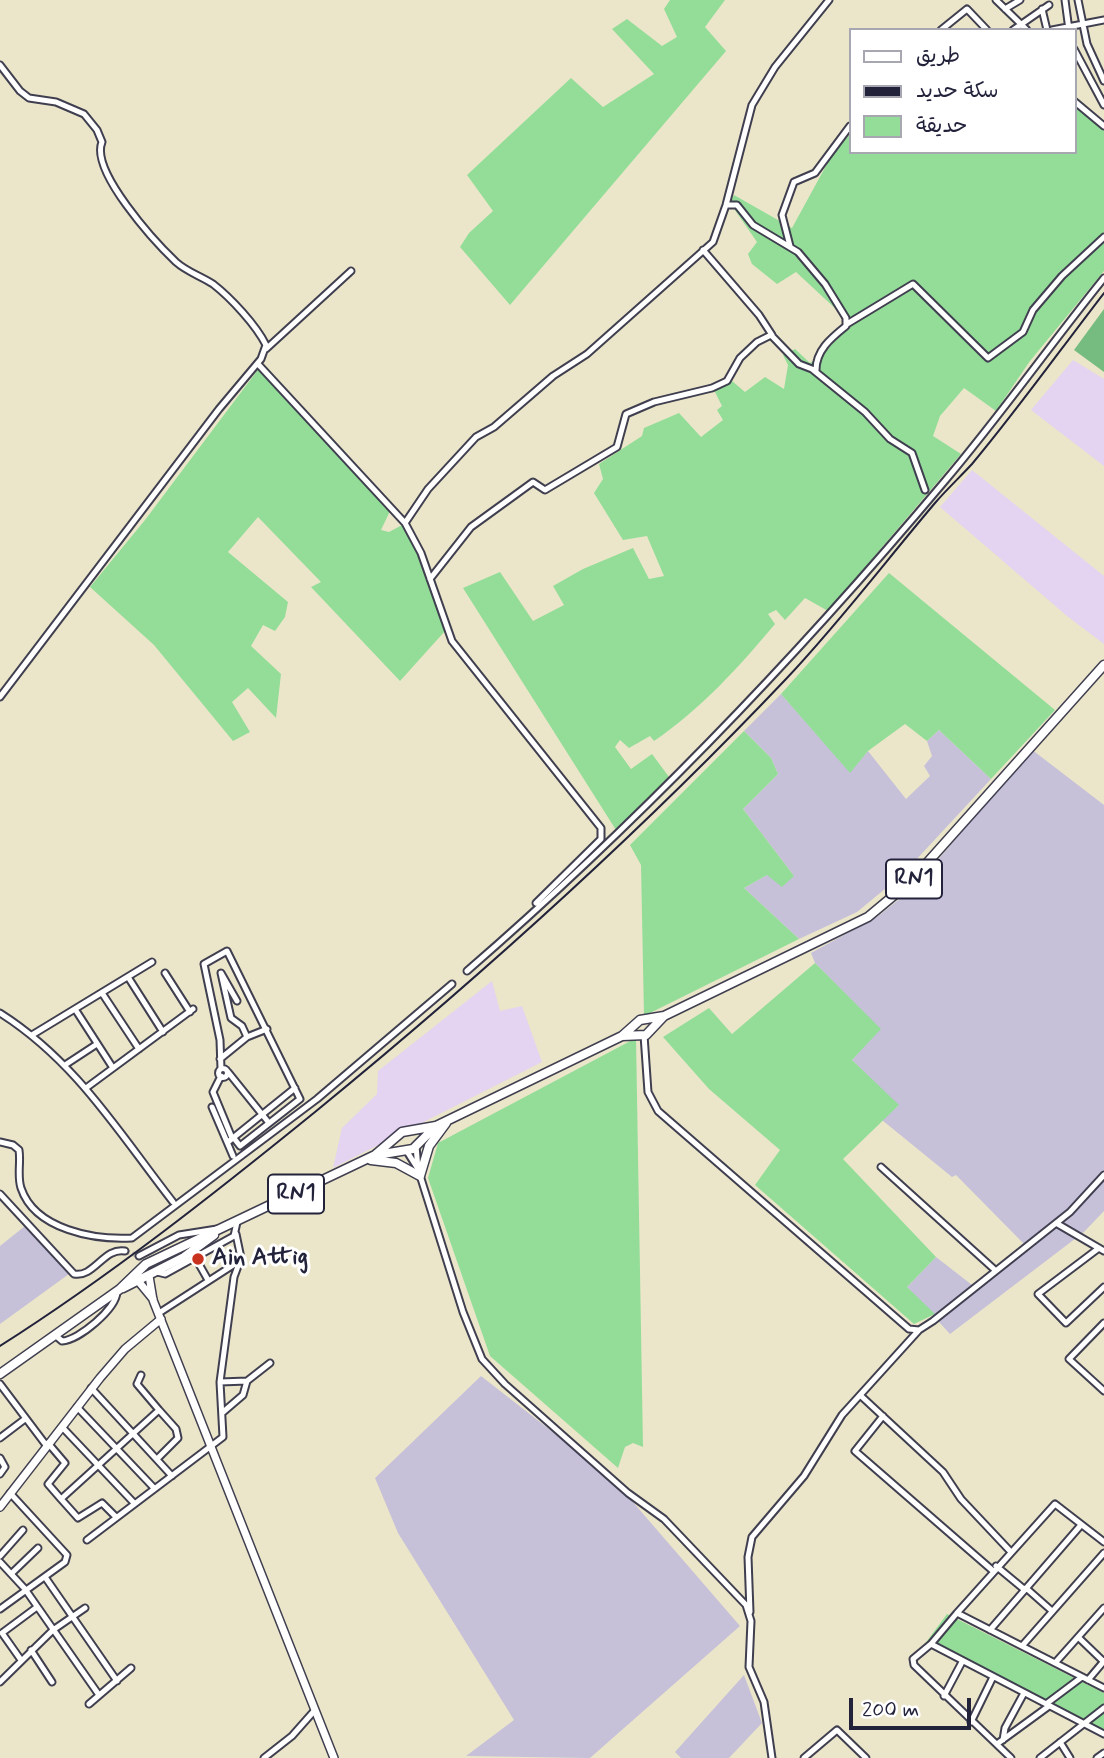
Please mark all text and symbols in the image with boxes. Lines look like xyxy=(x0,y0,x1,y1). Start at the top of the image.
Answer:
legend xyxy=(848,28,1076,154)
text: طريق xyxy=(916,42,960,70)
text: سكة حديد xyxy=(916,77,999,105)
text: حديقة xyxy=(916,112,967,140)
road number: RN1 xyxy=(886,860,942,898)
road number: RN1 xyxy=(268,1175,324,1214)
place label: Ain Attig xyxy=(212,1245,308,1273)
marker: Ain Attig xyxy=(190,1251,206,1267)
scale bar xyxy=(852,1684,974,1728)
text: 200 m xyxy=(862,1696,919,1724)

